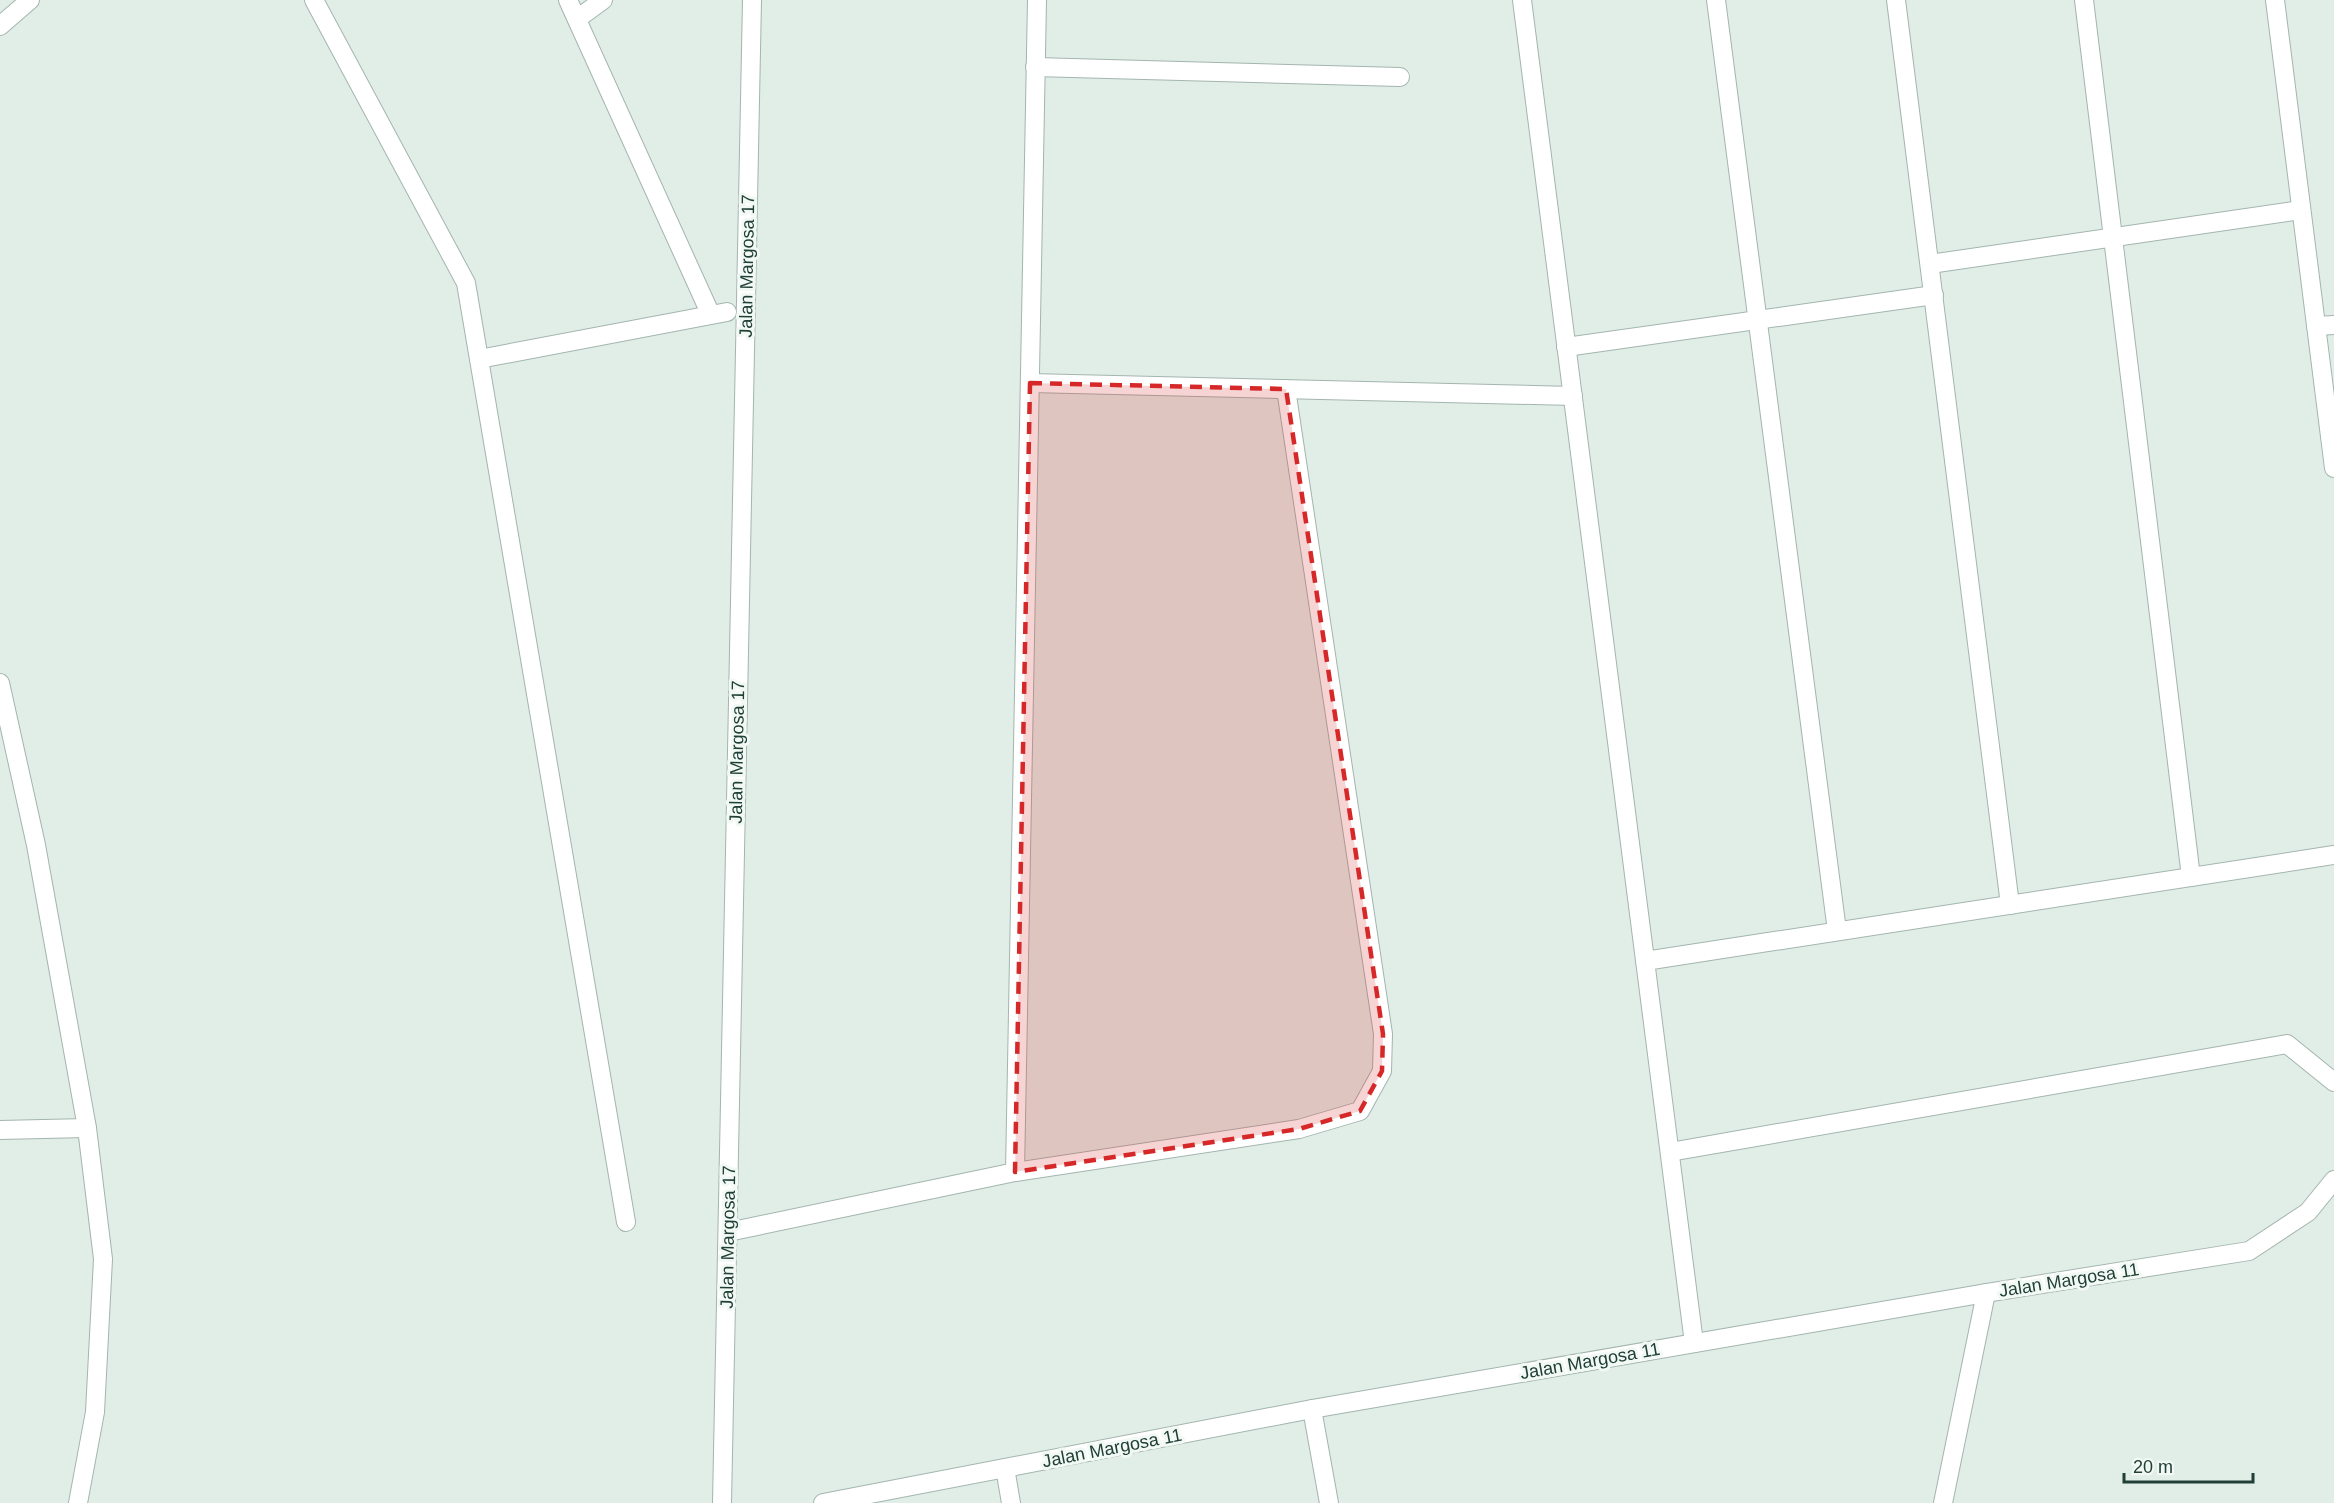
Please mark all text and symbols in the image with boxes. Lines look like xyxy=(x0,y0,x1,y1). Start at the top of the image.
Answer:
street label: Jalan Margosa 17 xyxy=(736,194,758,338)
street label: Jalan Margosa 17 xyxy=(726,680,748,824)
street label: Jalan Margosa 17 xyxy=(717,1165,739,1309)
street label: Jalan Margosa 11 xyxy=(1997,1259,2141,1301)
street label: Jalan Margosa 11 xyxy=(1518,1339,1662,1383)
street label: Jalan Margosa 11 xyxy=(1041,1425,1183,1471)
scale bar xyxy=(2124,1446,2253,1484)
text: 20 m xyxy=(2133,1457,2173,1477)

